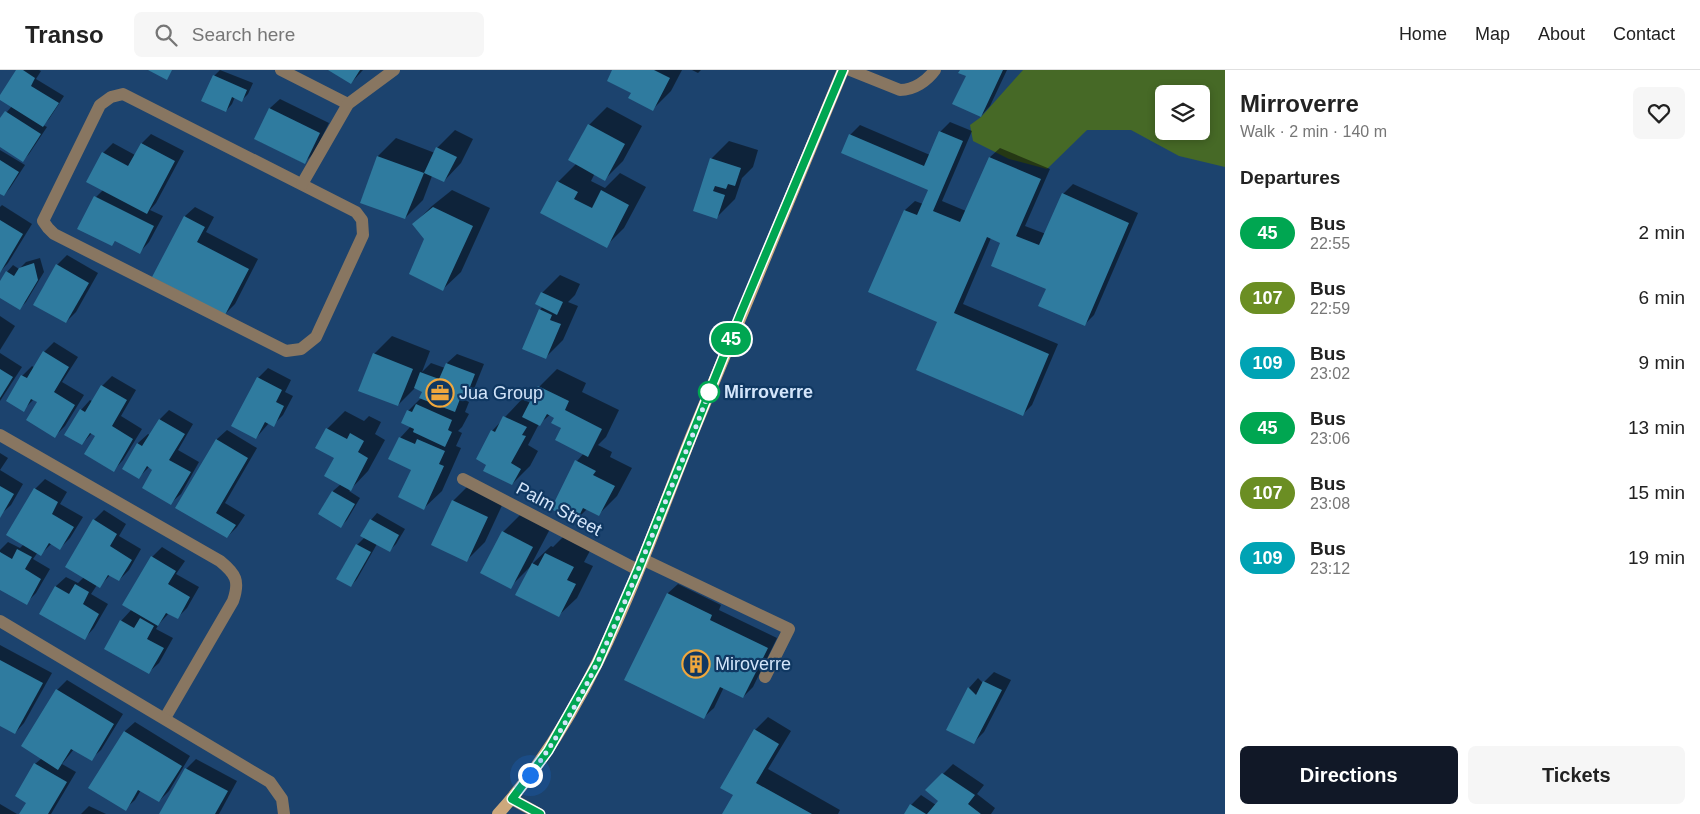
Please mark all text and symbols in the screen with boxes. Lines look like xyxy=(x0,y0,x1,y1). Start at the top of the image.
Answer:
search box xyxy=(134,12,484,57)
text: Transo xyxy=(25,21,104,48)
icon: search xyxy=(152,21,180,49)
text: Search here xyxy=(192,24,295,45)
text: Home xyxy=(1399,24,1447,44)
text: Map xyxy=(1475,24,1510,44)
text: About xyxy=(1538,24,1585,44)
text: Contact xyxy=(1613,24,1675,44)
map controls xyxy=(1155,85,1210,140)
button: layers xyxy=(1155,85,1210,140)
button: heart xyxy=(1633,87,1685,139)
text: Mirroverre xyxy=(1240,90,1359,117)
text: Walk · 2 min · 140 m xyxy=(1240,123,1387,140)
text: Departures xyxy=(1240,167,1340,188)
text: Bus xyxy=(1310,213,1346,234)
text: 2 min xyxy=(1639,222,1685,243)
text: 45 xyxy=(1257,223,1278,243)
text: 22:55 xyxy=(1310,235,1350,252)
text: Bus xyxy=(1310,278,1346,299)
text: 6 min xyxy=(1639,287,1685,308)
text: 107 xyxy=(1252,288,1283,308)
text: 22:59 xyxy=(1310,300,1350,317)
line badge: 45 xyxy=(708,323,754,355)
text: 45 xyxy=(721,329,741,349)
text: Bus xyxy=(1310,343,1346,364)
text: 9 min xyxy=(1639,352,1685,373)
text: 109 xyxy=(1252,353,1283,373)
text: 23:02 xyxy=(1310,365,1350,382)
office icon: Jua Group xyxy=(425,378,455,408)
marker: Mirroverre xyxy=(698,381,720,403)
place label: Mirroverre xyxy=(724,382,813,402)
place label: Jua Group xyxy=(459,383,543,403)
text: Bus xyxy=(1310,408,1346,429)
text: 13 min xyxy=(1628,417,1685,438)
text: 45 xyxy=(1257,418,1278,438)
text: 23:06 xyxy=(1310,430,1350,447)
text: Bus xyxy=(1310,473,1346,494)
street label: Palm Street xyxy=(513,478,605,540)
text: 15 min xyxy=(1628,482,1685,503)
text: 107 xyxy=(1252,483,1283,503)
text: 23:08 xyxy=(1310,495,1350,512)
text: Bus xyxy=(1310,538,1346,559)
text: 19 min xyxy=(1628,547,1685,568)
text: 109 xyxy=(1252,548,1283,568)
text: 23:12 xyxy=(1310,560,1350,577)
building icon: Miroverre xyxy=(681,649,711,679)
place label: Miroverre xyxy=(715,654,791,674)
button: Directions xyxy=(1240,746,1458,804)
button: Tickets xyxy=(1468,746,1685,804)
your location xyxy=(518,763,543,788)

